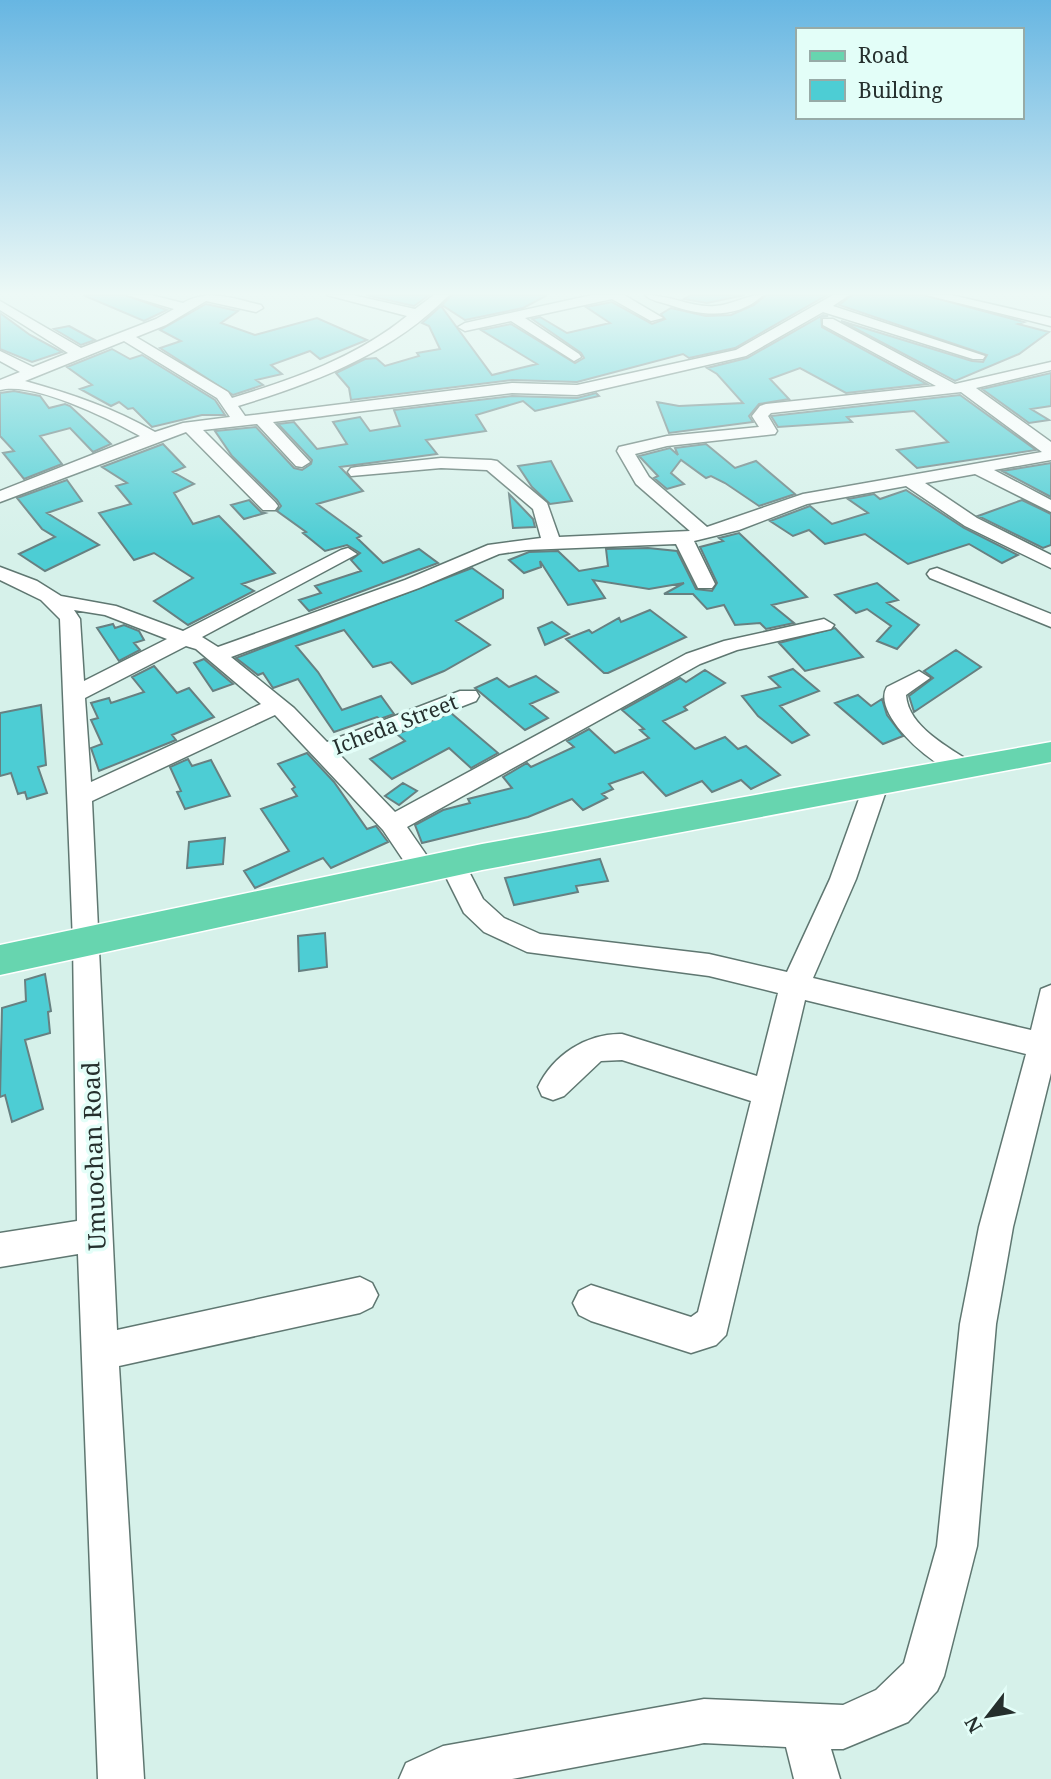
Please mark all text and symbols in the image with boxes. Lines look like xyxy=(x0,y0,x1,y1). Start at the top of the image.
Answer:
legend xyxy=(796,28,1023,119)
text: Road xyxy=(858,41,909,69)
text: Building xyxy=(858,76,943,104)
street label: Icheda Street xyxy=(329,687,461,761)
street label: Umuochan Road xyxy=(73,1061,113,1251)
north arrow xyxy=(953,1681,1023,1751)
text: N xyxy=(958,1712,988,1738)

